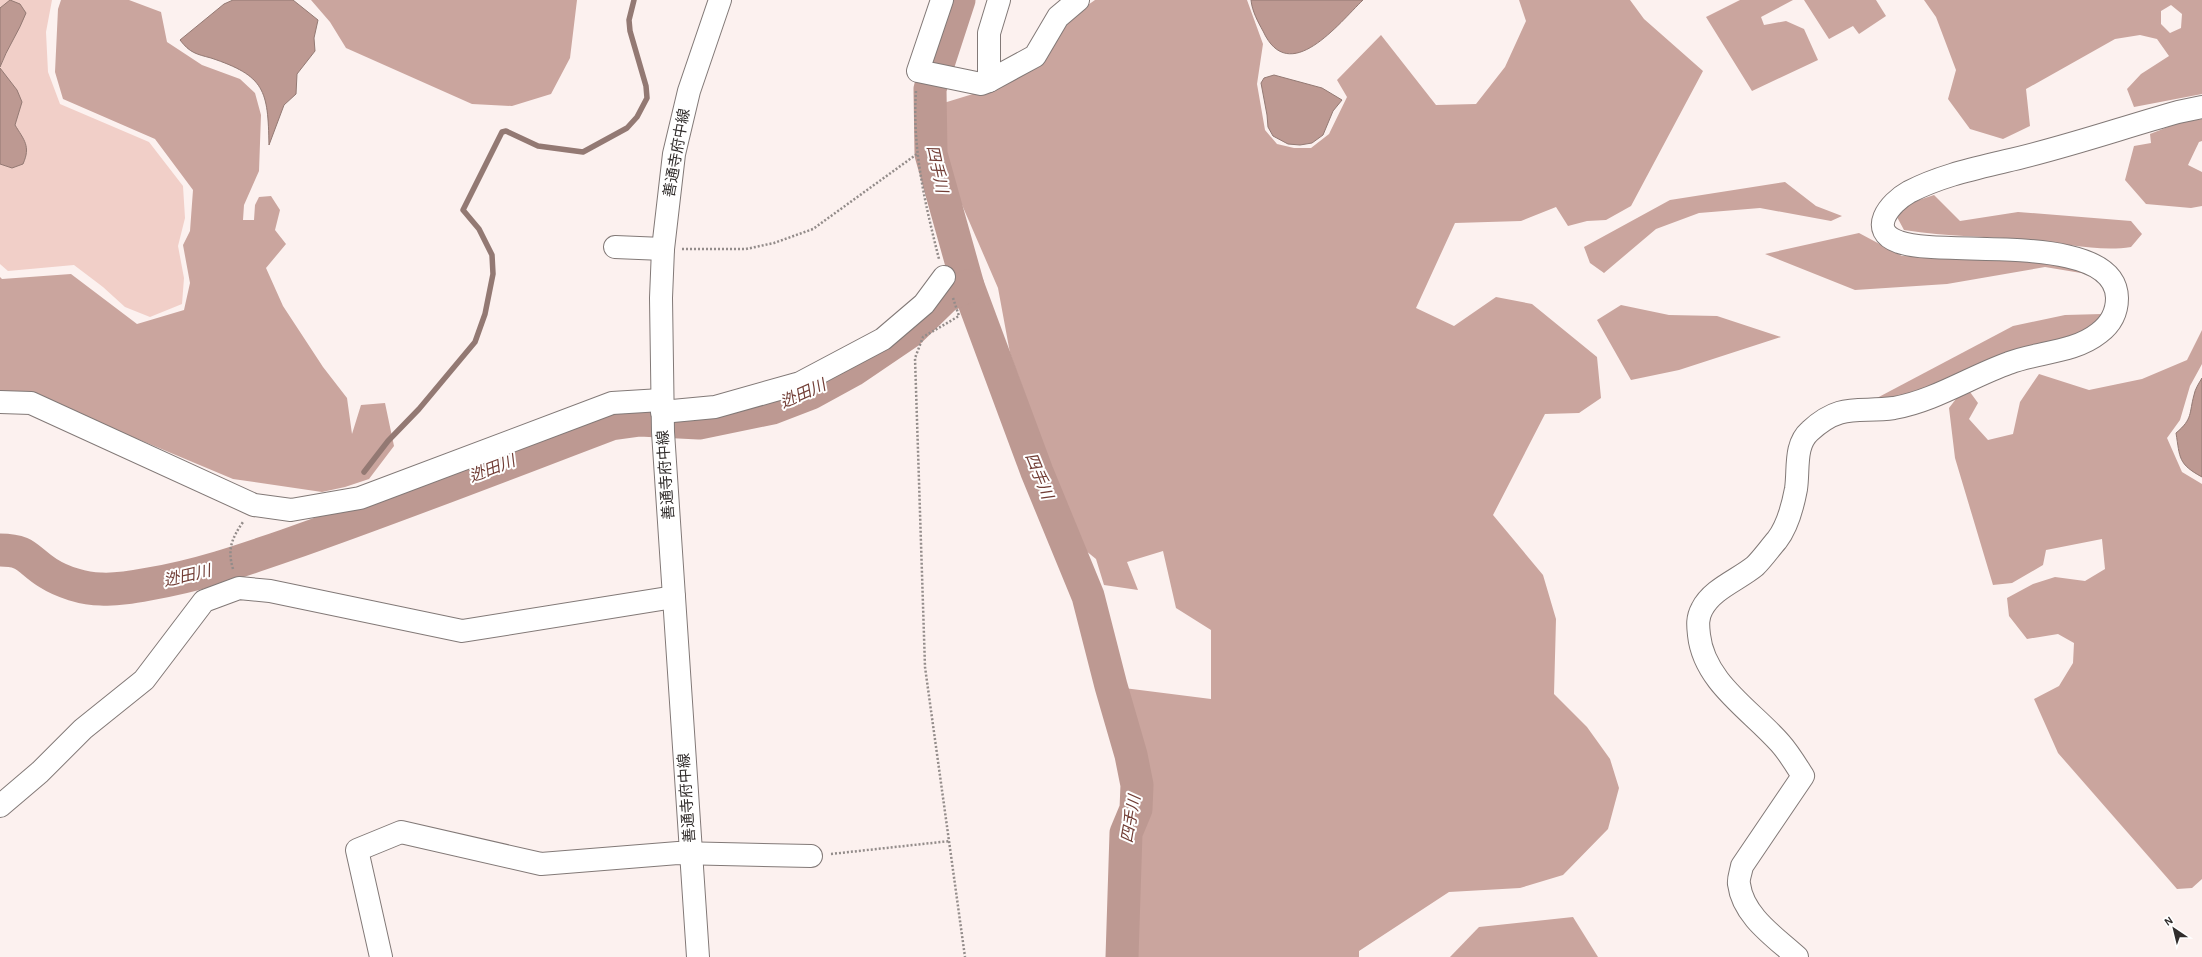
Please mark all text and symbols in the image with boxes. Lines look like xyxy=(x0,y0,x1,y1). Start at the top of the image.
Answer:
street label: 善通寺府中線 xyxy=(661,107,692,199)
water label: 四手川 xyxy=(924,144,951,196)
water label: 迯田川 xyxy=(777,375,830,411)
street label: 善通寺府中線 xyxy=(654,430,677,520)
water label: 四手川 xyxy=(1023,450,1057,503)
water label: 迯田川 xyxy=(466,451,519,485)
water label: 迯田川 xyxy=(162,561,214,589)
street label: 善通寺府中線 xyxy=(675,753,698,843)
water label: 四手川 xyxy=(1118,792,1143,844)
north arrow xyxy=(2154,909,2194,949)
text: N xyxy=(2162,915,2175,928)

